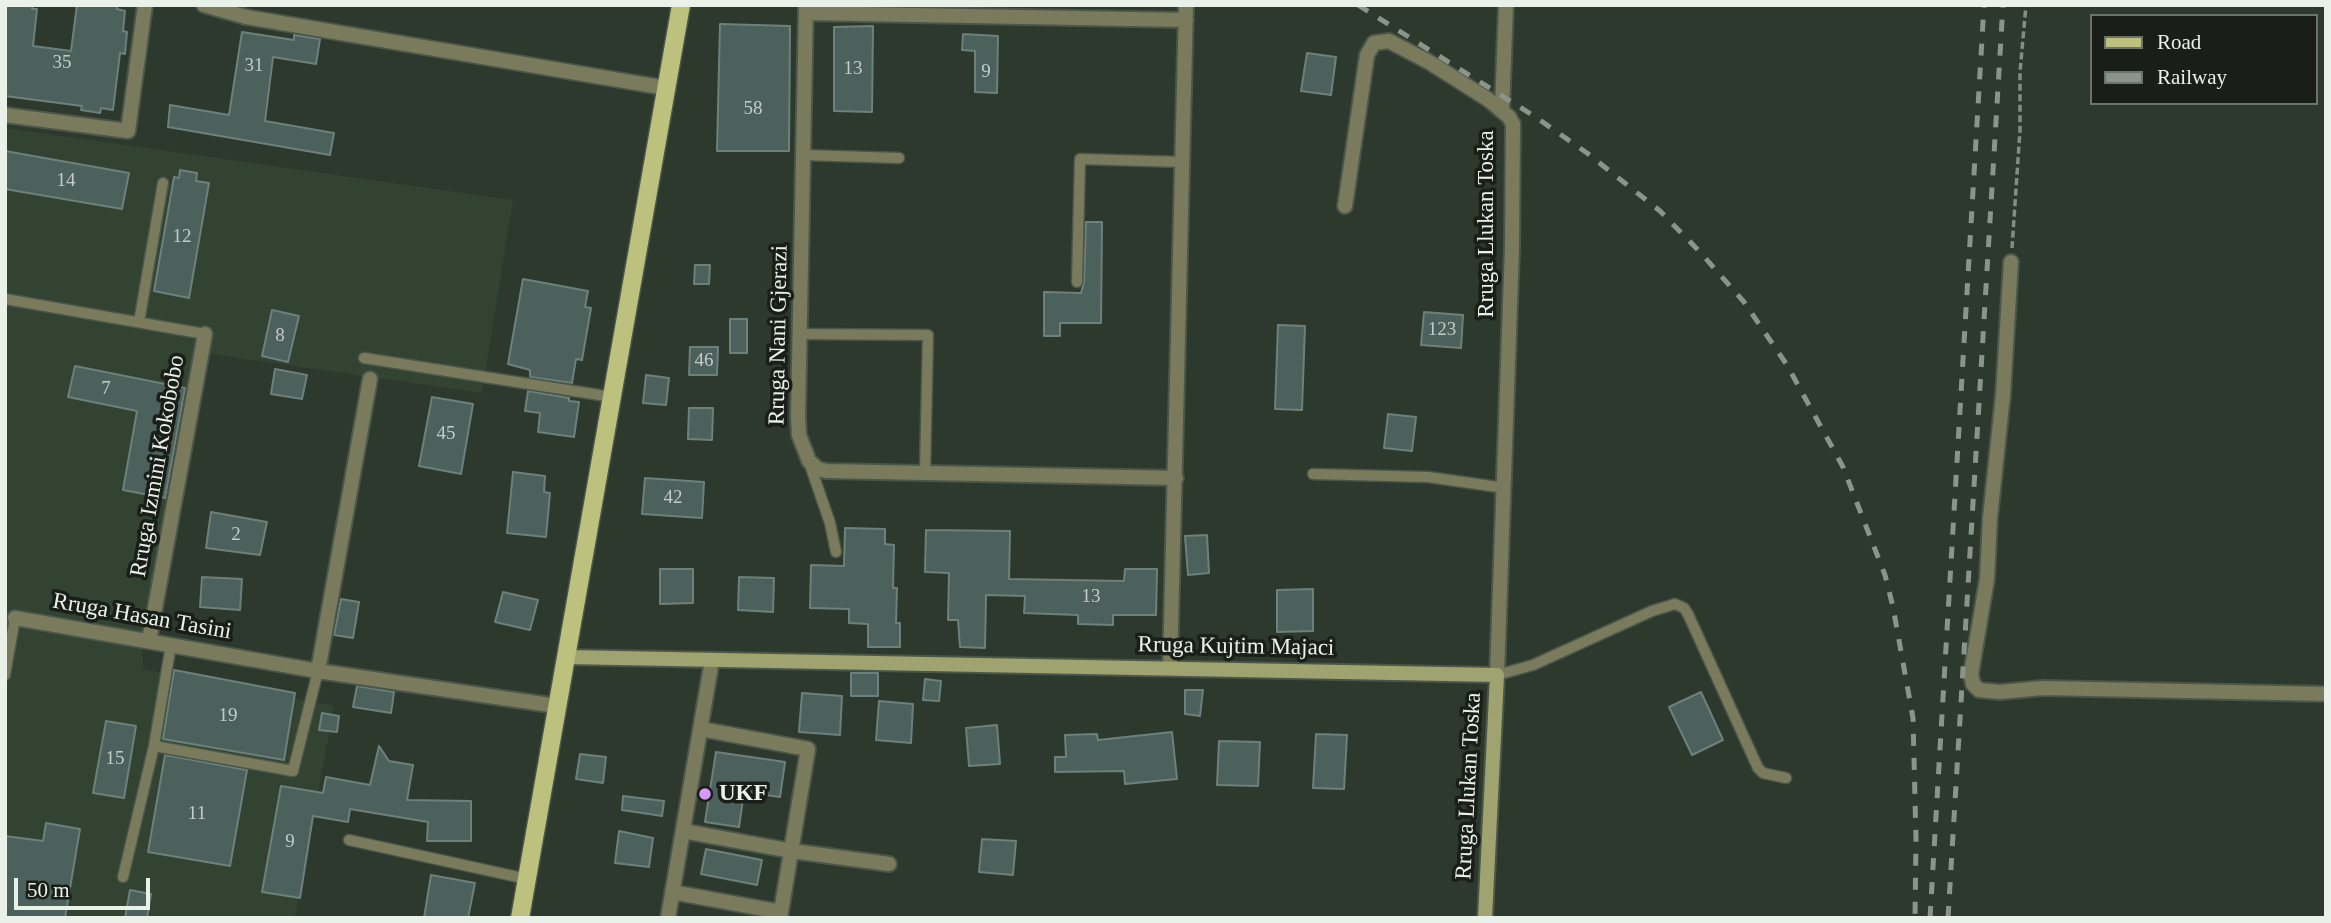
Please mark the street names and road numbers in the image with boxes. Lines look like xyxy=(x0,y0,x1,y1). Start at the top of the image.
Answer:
street label: Rruga Llukan Toska xyxy=(1473,130,1501,318)
street label: Rruga Nani Gjerazi xyxy=(764,245,794,425)
street label: Rruga Izmini Kokobobo xyxy=(125,353,191,579)
street label: Rruga Hasan Tasini xyxy=(50,588,234,646)
street label: Rruga Kujtim Majaci xyxy=(1137,631,1335,663)
street label: Rruga Llukan Toska xyxy=(1450,692,1488,880)

